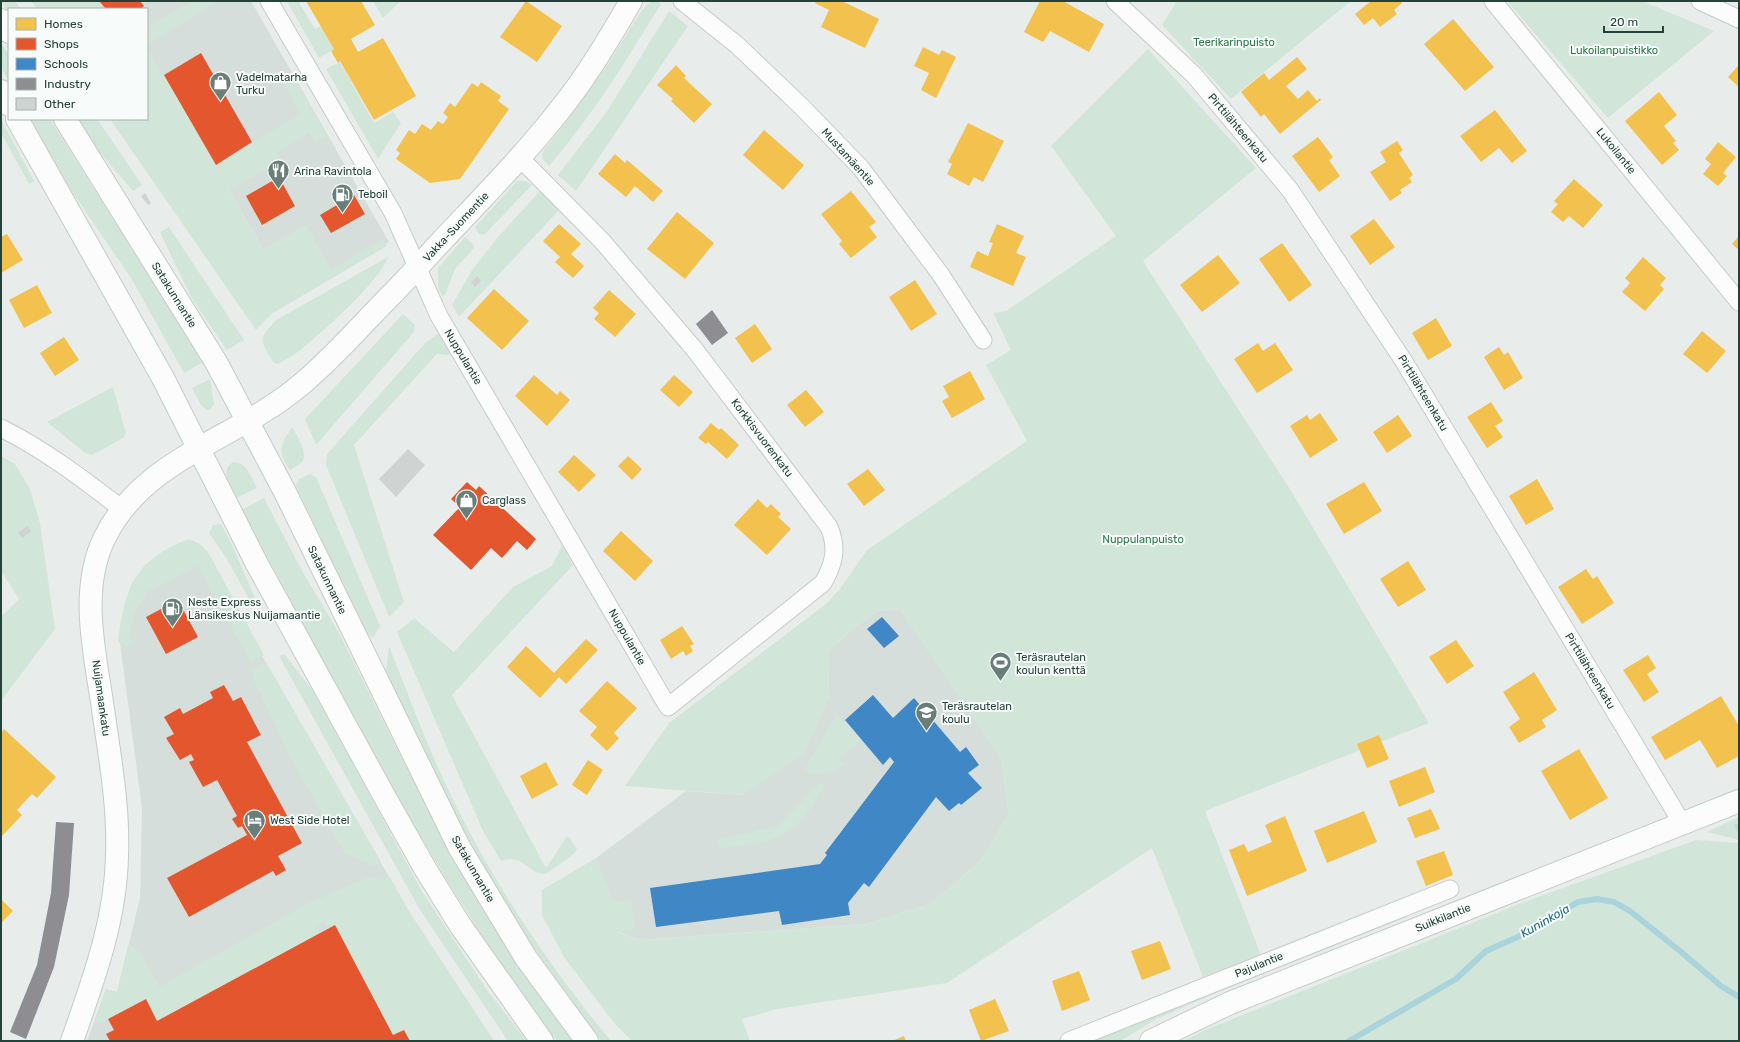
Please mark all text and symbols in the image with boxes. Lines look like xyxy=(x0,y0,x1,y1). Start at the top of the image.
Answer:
legend xyxy=(8,8,148,120)
scale bar xyxy=(1604,8,1663,34)
text: 20 m xyxy=(1610,15,1638,29)
text: Homes xyxy=(44,17,83,31)
park label: Teerikarinpuisto xyxy=(1193,36,1275,49)
text: Shops xyxy=(44,37,79,51)
park label: Lukoilanpuistikko xyxy=(1570,44,1658,57)
text: Schools xyxy=(44,57,88,71)
shop icon: Vadelmatarha Turku xyxy=(208,70,234,103)
place label: Vadelmatarha Turku xyxy=(236,71,307,97)
text: Industry xyxy=(44,77,91,91)
street label: Pirttilähteenkatu xyxy=(1205,91,1271,165)
text: Other xyxy=(44,97,76,111)
street label: Lukoilantie xyxy=(1593,125,1639,177)
street label: Mustamäentie xyxy=(819,126,877,188)
restaurant icon: Arina Ravintola xyxy=(265,158,291,191)
place label: Arina Ravintola xyxy=(294,165,372,178)
fuel station icon: Teboil xyxy=(330,181,356,214)
place label: Teboil xyxy=(358,188,388,201)
street label: Vakka-Suomentie xyxy=(420,189,492,265)
street label: Satakunnantie xyxy=(149,260,199,330)
street label: Nuppulantie xyxy=(441,327,485,387)
street label: Pirttilähteenkatu xyxy=(1395,353,1451,433)
street label: Korkkisvuorenkatu xyxy=(728,396,796,480)
shop icon: Carglass xyxy=(453,487,479,520)
place label: Carglass xyxy=(482,494,526,507)
park label: Nuppulanpuisto xyxy=(1102,533,1184,546)
street label: Satakunnantie xyxy=(305,544,349,616)
fuel station icon: Neste Express Länsikeskus Nuijamaantie xyxy=(159,595,185,628)
place label: Neste Express Länsikeskus Nuijamaantie xyxy=(188,596,320,622)
street label: Nuppulantie xyxy=(606,607,648,667)
street label: Pirttilähteenkatu xyxy=(1562,631,1618,711)
sports icon: Teräsrautelan koulun kenttä xyxy=(987,650,1013,683)
place label: Teräsrautelan koulun kenttä xyxy=(1016,651,1086,677)
street label: Nuijamaankatu xyxy=(89,659,113,737)
school or university icon: Teräsrautelan koulu xyxy=(913,699,939,732)
place label: Teräsrautelan koulu xyxy=(942,700,1012,726)
hotel icon: West Side Hotel xyxy=(241,807,267,840)
place label: West Side Hotel xyxy=(270,814,350,827)
street label: Satakunnantie xyxy=(449,833,497,905)
street label: Suikkilantie xyxy=(1413,901,1473,935)
water label: Kuninkoja xyxy=(1518,901,1572,941)
street label: Pajulantie xyxy=(1233,949,1285,981)

